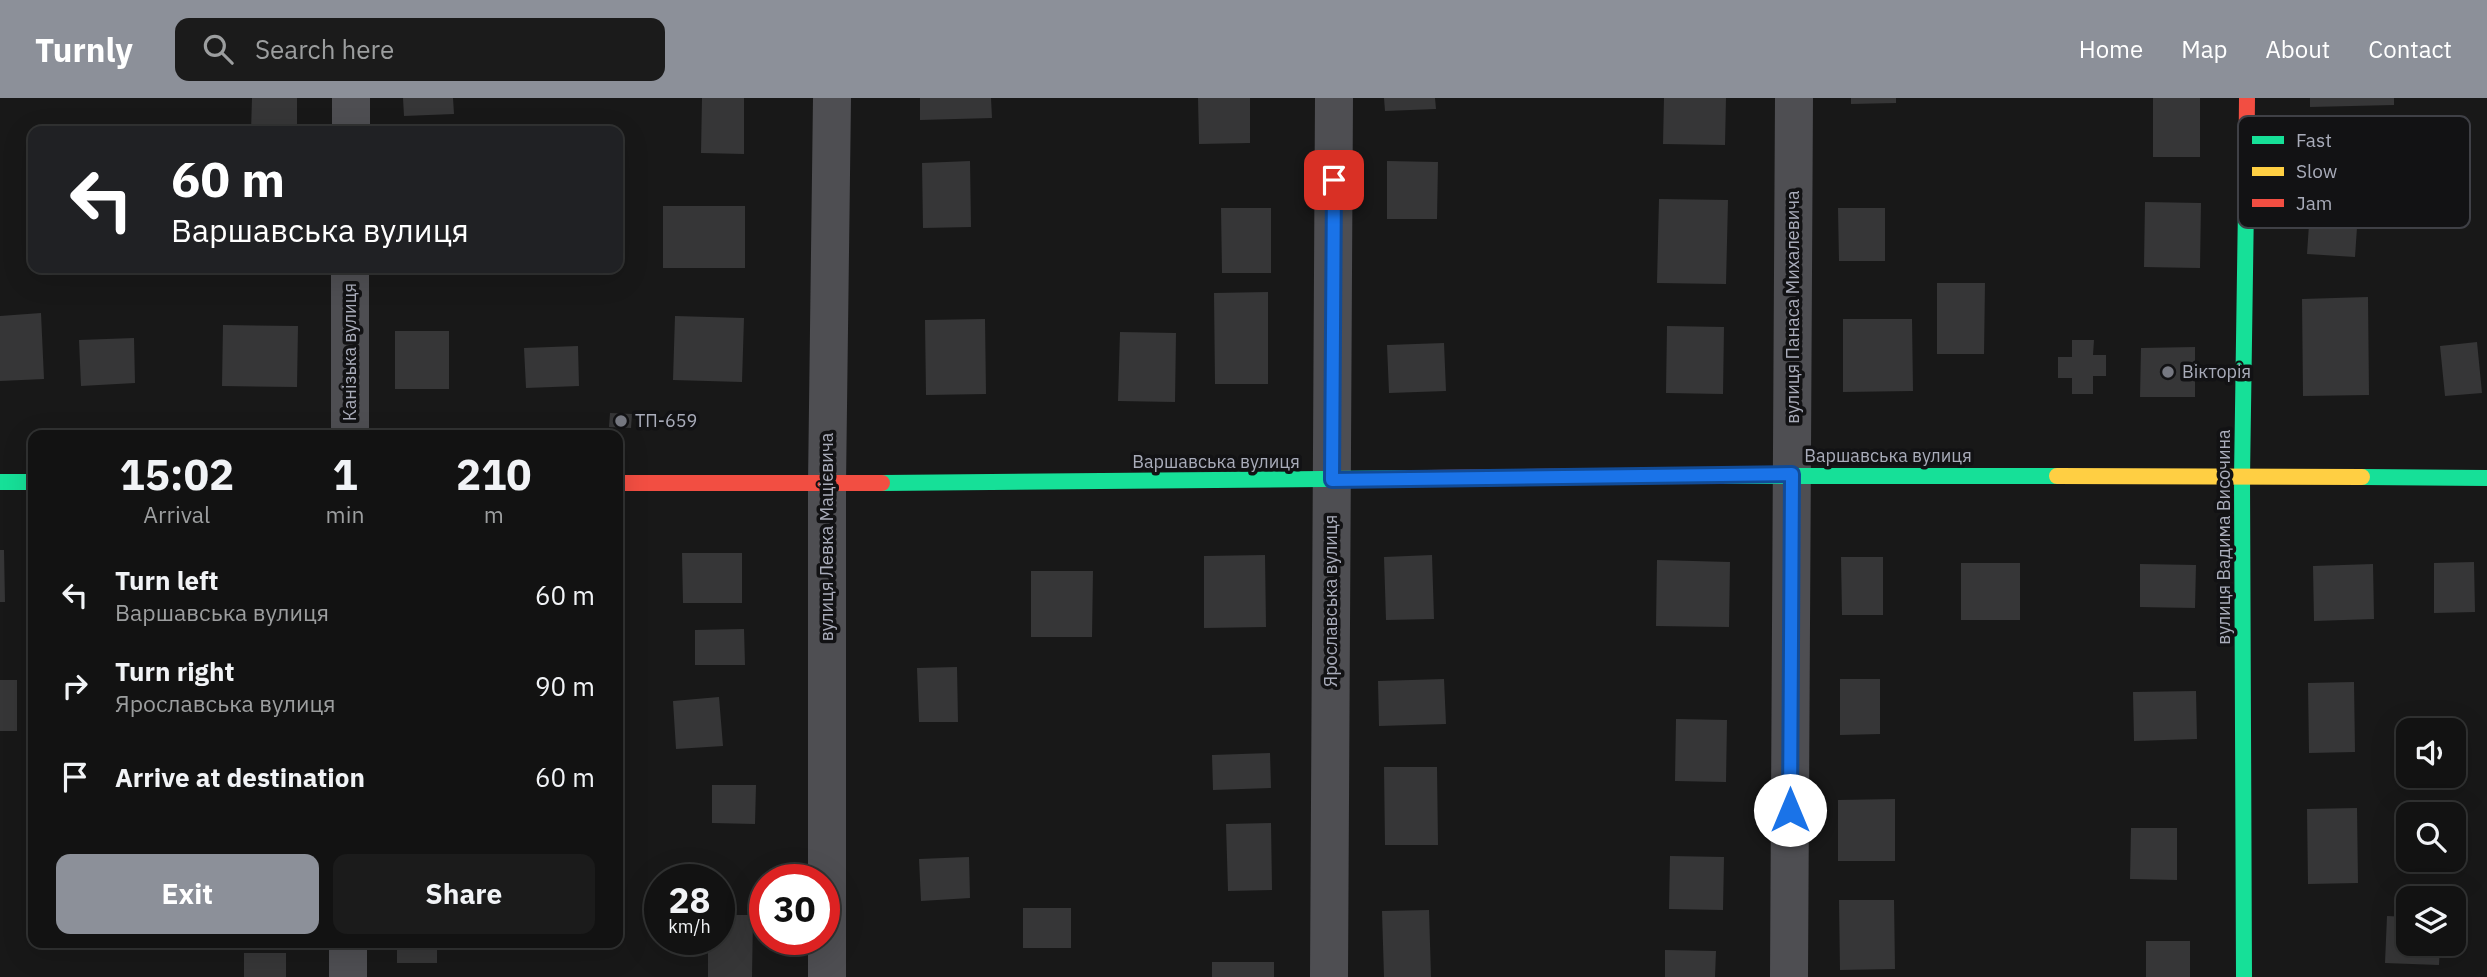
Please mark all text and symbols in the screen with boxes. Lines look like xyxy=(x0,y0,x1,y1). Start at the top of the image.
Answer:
search box xyxy=(175,18,665,81)
text: Turnly xyxy=(35,28,133,71)
icon: search xyxy=(199,30,237,68)
text: Search here xyxy=(255,32,394,66)
text: Home xyxy=(2079,33,2143,65)
text: Map xyxy=(2181,33,2227,65)
text: About xyxy=(2265,33,2330,65)
text: Contact xyxy=(2368,33,2452,65)
legend xyxy=(2238,116,2470,228)
text: Fast xyxy=(2296,128,2332,152)
text: 60 m xyxy=(171,147,285,210)
pin xyxy=(1304,150,1364,210)
icon: left xyxy=(56,154,147,245)
text: Slow xyxy=(2296,159,2337,183)
icon: arrive xyxy=(1315,161,1353,199)
street label: вулиця Панаса Михалевича xyxy=(1781,190,1804,424)
text: Jam xyxy=(2296,191,2332,215)
text: Варшавська вулиця xyxy=(171,209,469,251)
street label: Канізька вулиця xyxy=(338,283,361,421)
place label: Вікторія xyxy=(2182,360,2251,383)
marker: Вікторія xyxy=(2160,364,2176,380)
place label: ТП-659 xyxy=(635,409,697,432)
marker: ТП-659 xyxy=(613,413,629,429)
street label: вулиця Вадима Височина xyxy=(2212,429,2235,645)
street label: вулиця Левка Мацієвича xyxy=(815,432,838,641)
street label: Варшавська вулиця xyxy=(1804,444,1972,467)
text: 15:02 xyxy=(119,447,234,502)
text: 1 xyxy=(332,447,358,502)
text: 210 xyxy=(456,447,532,502)
street label: Варшавська вулиця xyxy=(1132,450,1300,473)
text: Arrival xyxy=(143,499,210,529)
text: min xyxy=(326,499,364,529)
text: m xyxy=(484,499,504,529)
street label: Ярославська вулиця xyxy=(1319,515,1342,687)
text: Turn left xyxy=(115,563,218,597)
icon: left xyxy=(56,576,94,614)
text: 60 m xyxy=(535,578,595,612)
text: Варшавська вулиця xyxy=(115,597,329,627)
text: Turn right xyxy=(115,654,234,688)
icon: right xyxy=(56,667,94,705)
text: 90 m xyxy=(535,669,595,703)
text: Ярославська вулиця xyxy=(115,688,336,718)
map controls xyxy=(2396,718,2466,956)
button: sound xyxy=(2396,718,2466,788)
icon: arrive xyxy=(56,758,94,796)
text: Arrive at destination xyxy=(115,760,365,794)
text: 60 m xyxy=(535,760,595,794)
position arrow xyxy=(1753,773,1827,847)
button: search xyxy=(2396,802,2466,872)
button: Exit xyxy=(56,854,319,934)
button: Share xyxy=(333,854,595,934)
speed limit sign: 30 xyxy=(749,864,840,955)
text: 28 xyxy=(668,877,711,923)
button: layers xyxy=(2396,886,2466,956)
text: km/h xyxy=(668,915,711,938)

